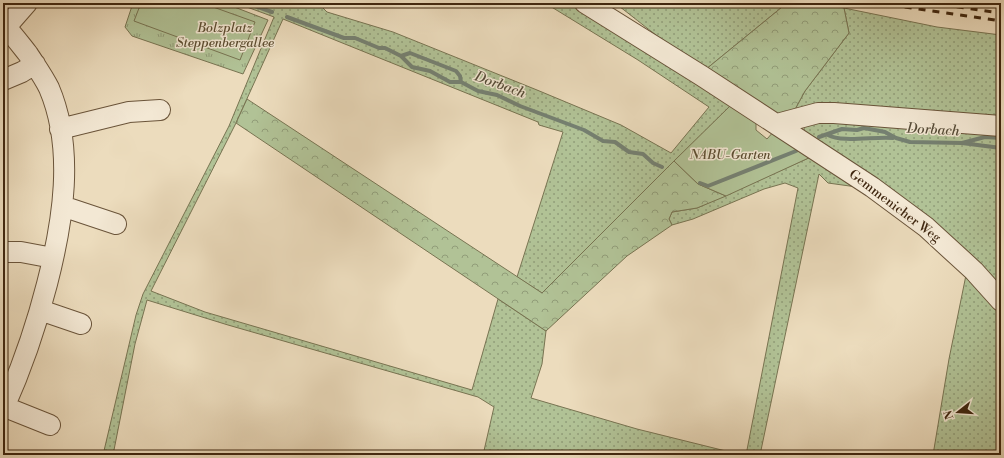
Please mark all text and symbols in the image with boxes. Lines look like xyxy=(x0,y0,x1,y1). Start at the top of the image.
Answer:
park label: Bolzplatz Steppenbergallee xyxy=(176,20,274,51)
water label: Dorbach xyxy=(471,67,528,103)
water label: Dorbach xyxy=(905,120,960,140)
park label: NABU-Garten xyxy=(688,147,771,163)
street label: Gemmenicher Weg xyxy=(846,166,944,246)
north arrow xyxy=(938,392,978,432)
text: N xyxy=(941,408,957,421)

